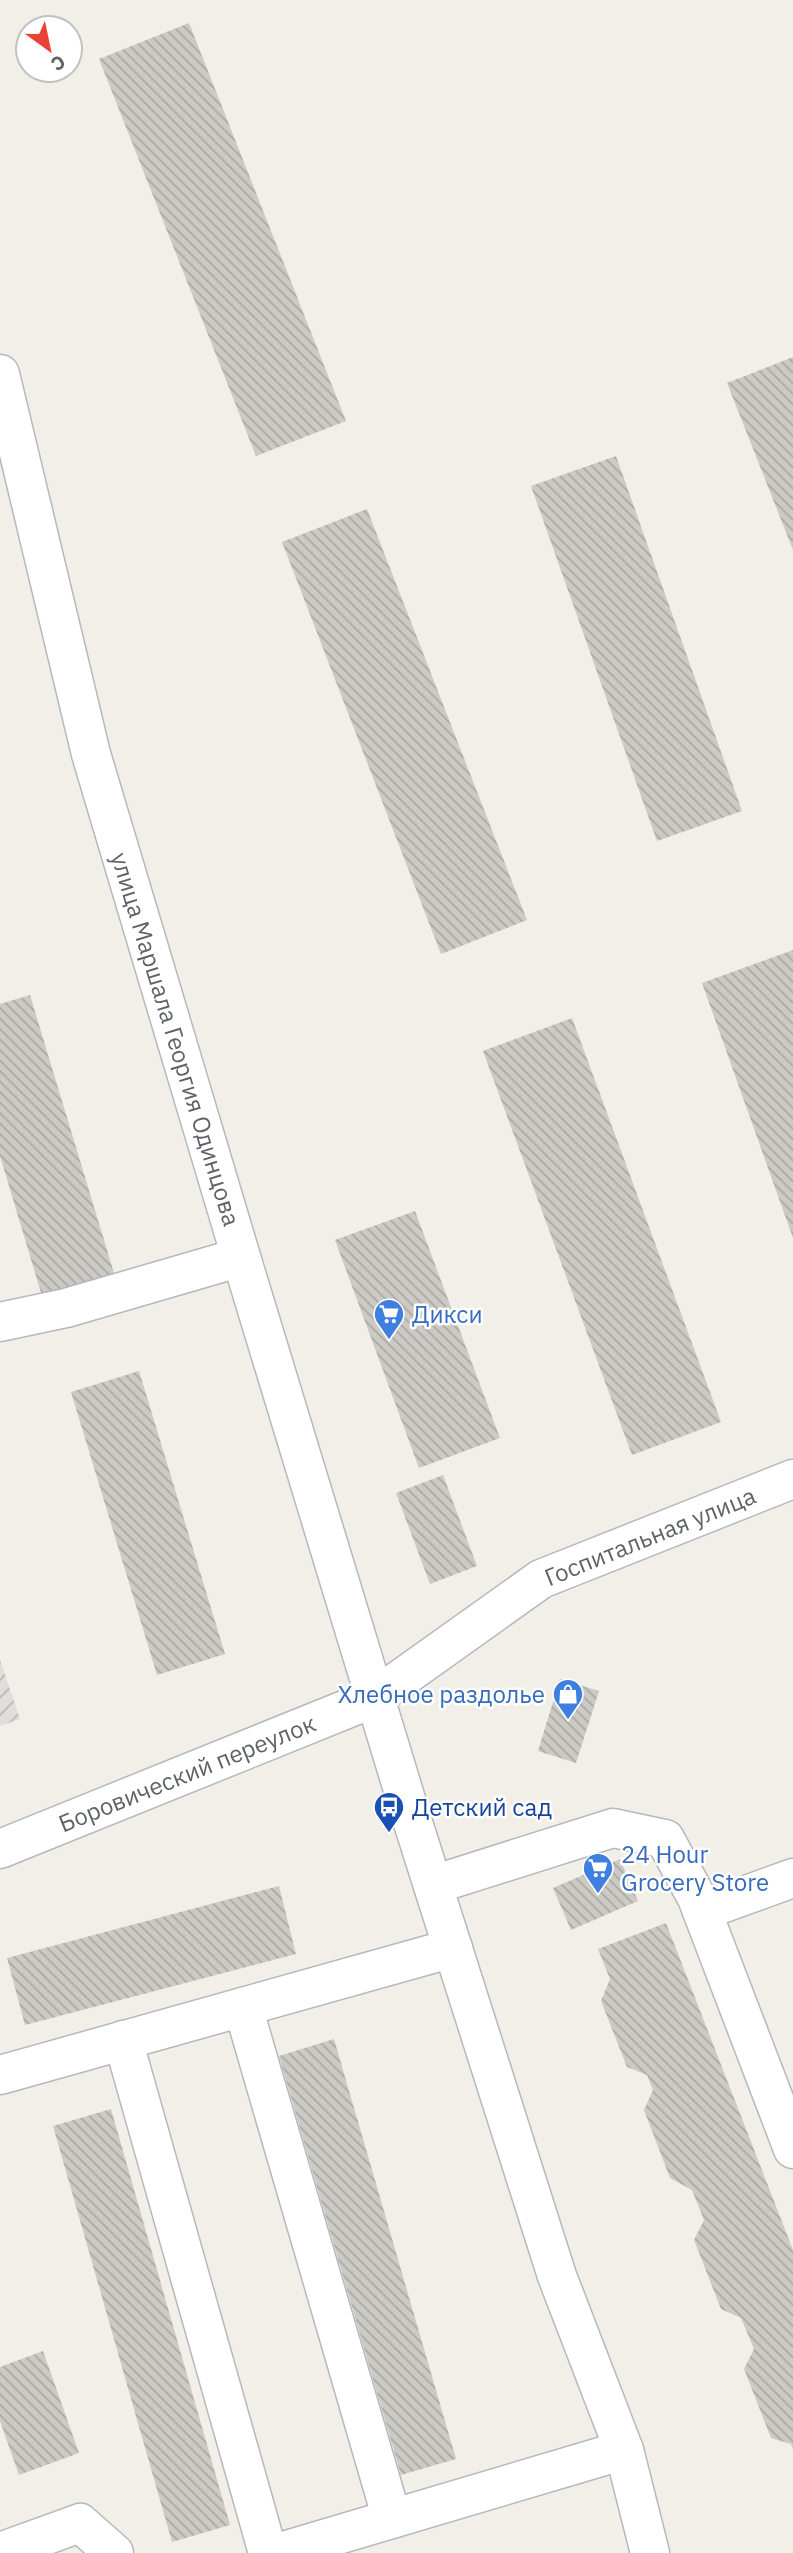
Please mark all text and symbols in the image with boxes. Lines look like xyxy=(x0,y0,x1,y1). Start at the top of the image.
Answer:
north arrow xyxy=(14,14,84,84)
text: С xyxy=(47,50,70,77)
street label: улица Маршала Георгия Одинцова xyxy=(104,848,248,1230)
supermarket icon: Дикси xyxy=(372,1297,406,1341)
place label: Дикси xyxy=(412,1298,483,1330)
street label: Госпитальная улица xyxy=(540,1479,760,1593)
shop icon: Хлебное раздолье xyxy=(551,1677,585,1721)
place label: Хлебное раздолье xyxy=(338,1678,545,1710)
street label: Боровический переулок xyxy=(54,1707,320,1839)
bus stop icon: Детский сад xyxy=(372,1790,406,1834)
place label: Детский сад xyxy=(412,1791,552,1823)
place label: 24 Hour Grocery Store xyxy=(621,1838,769,1898)
supermarket icon: 24 Hour Grocery Store xyxy=(581,1851,615,1895)

